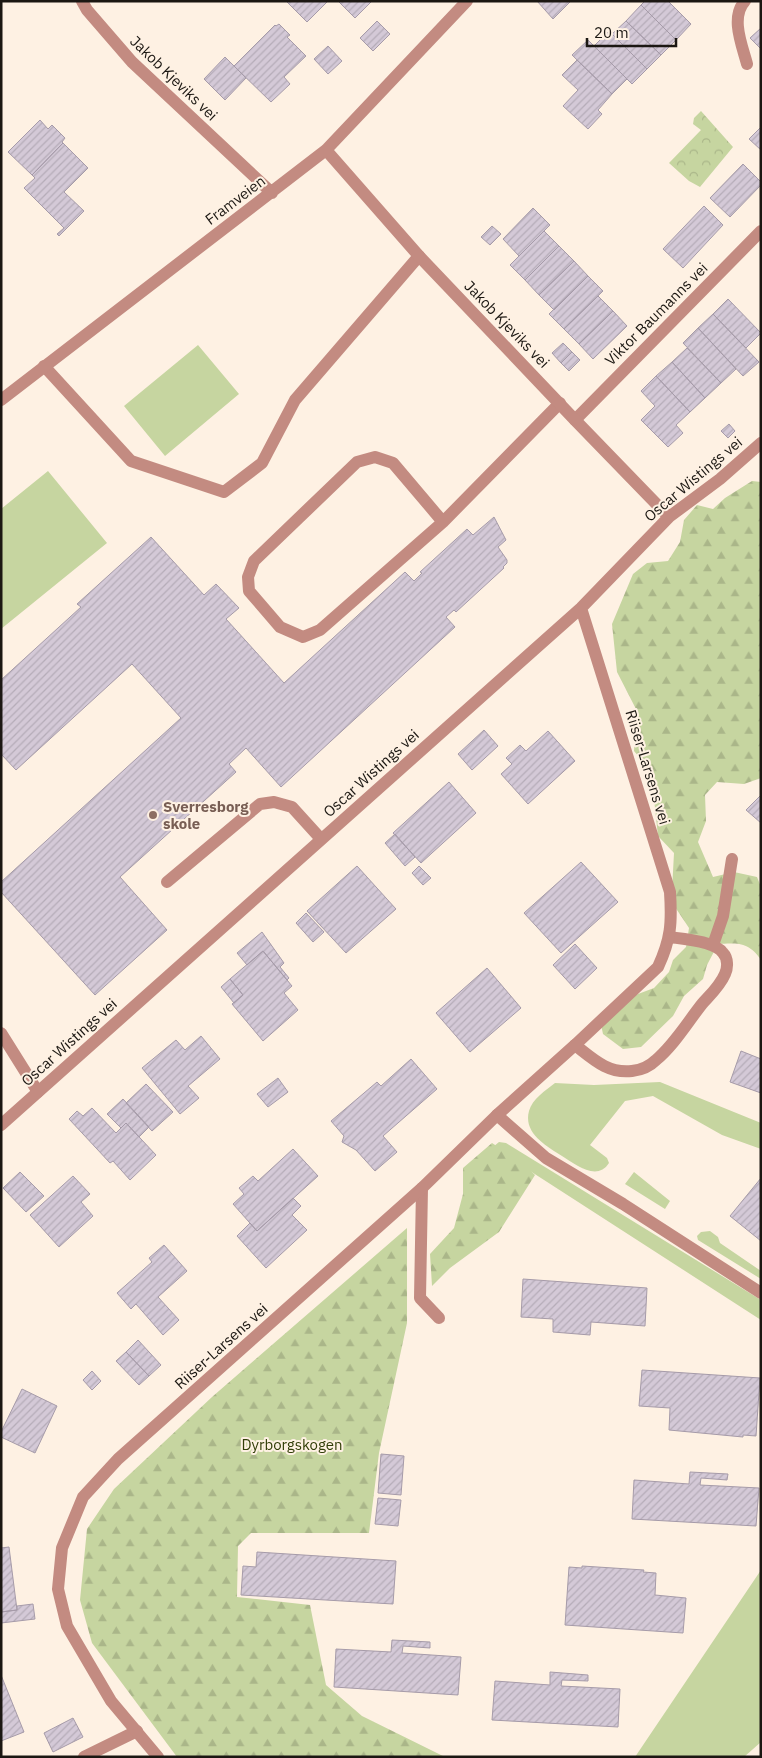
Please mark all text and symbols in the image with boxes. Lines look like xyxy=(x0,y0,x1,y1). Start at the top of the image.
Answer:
scale bar xyxy=(587,15,676,47)
text: 20 m xyxy=(594,23,629,42)
street label: Jakob Kjeviks vei xyxy=(126,31,222,125)
street label: Framveien xyxy=(201,171,269,229)
street label: Viktor Baumanns vei xyxy=(601,259,711,369)
street label: Jakob Kjeviks vei xyxy=(460,276,554,372)
street label: Oscar Wistings vei xyxy=(640,432,746,526)
street label: Riiser-Larsens vei xyxy=(622,707,674,827)
street label: Oscar Wistings vei xyxy=(319,725,423,821)
place label: Sverresborg skole xyxy=(163,797,249,833)
marker: Sverresborg skole xyxy=(147,809,159,821)
street label: Oscar Wistings vei xyxy=(17,994,121,1090)
street label: Riiser-Larsens vei xyxy=(170,1299,272,1393)
park label: Dyrborgskogen xyxy=(241,1435,343,1454)

